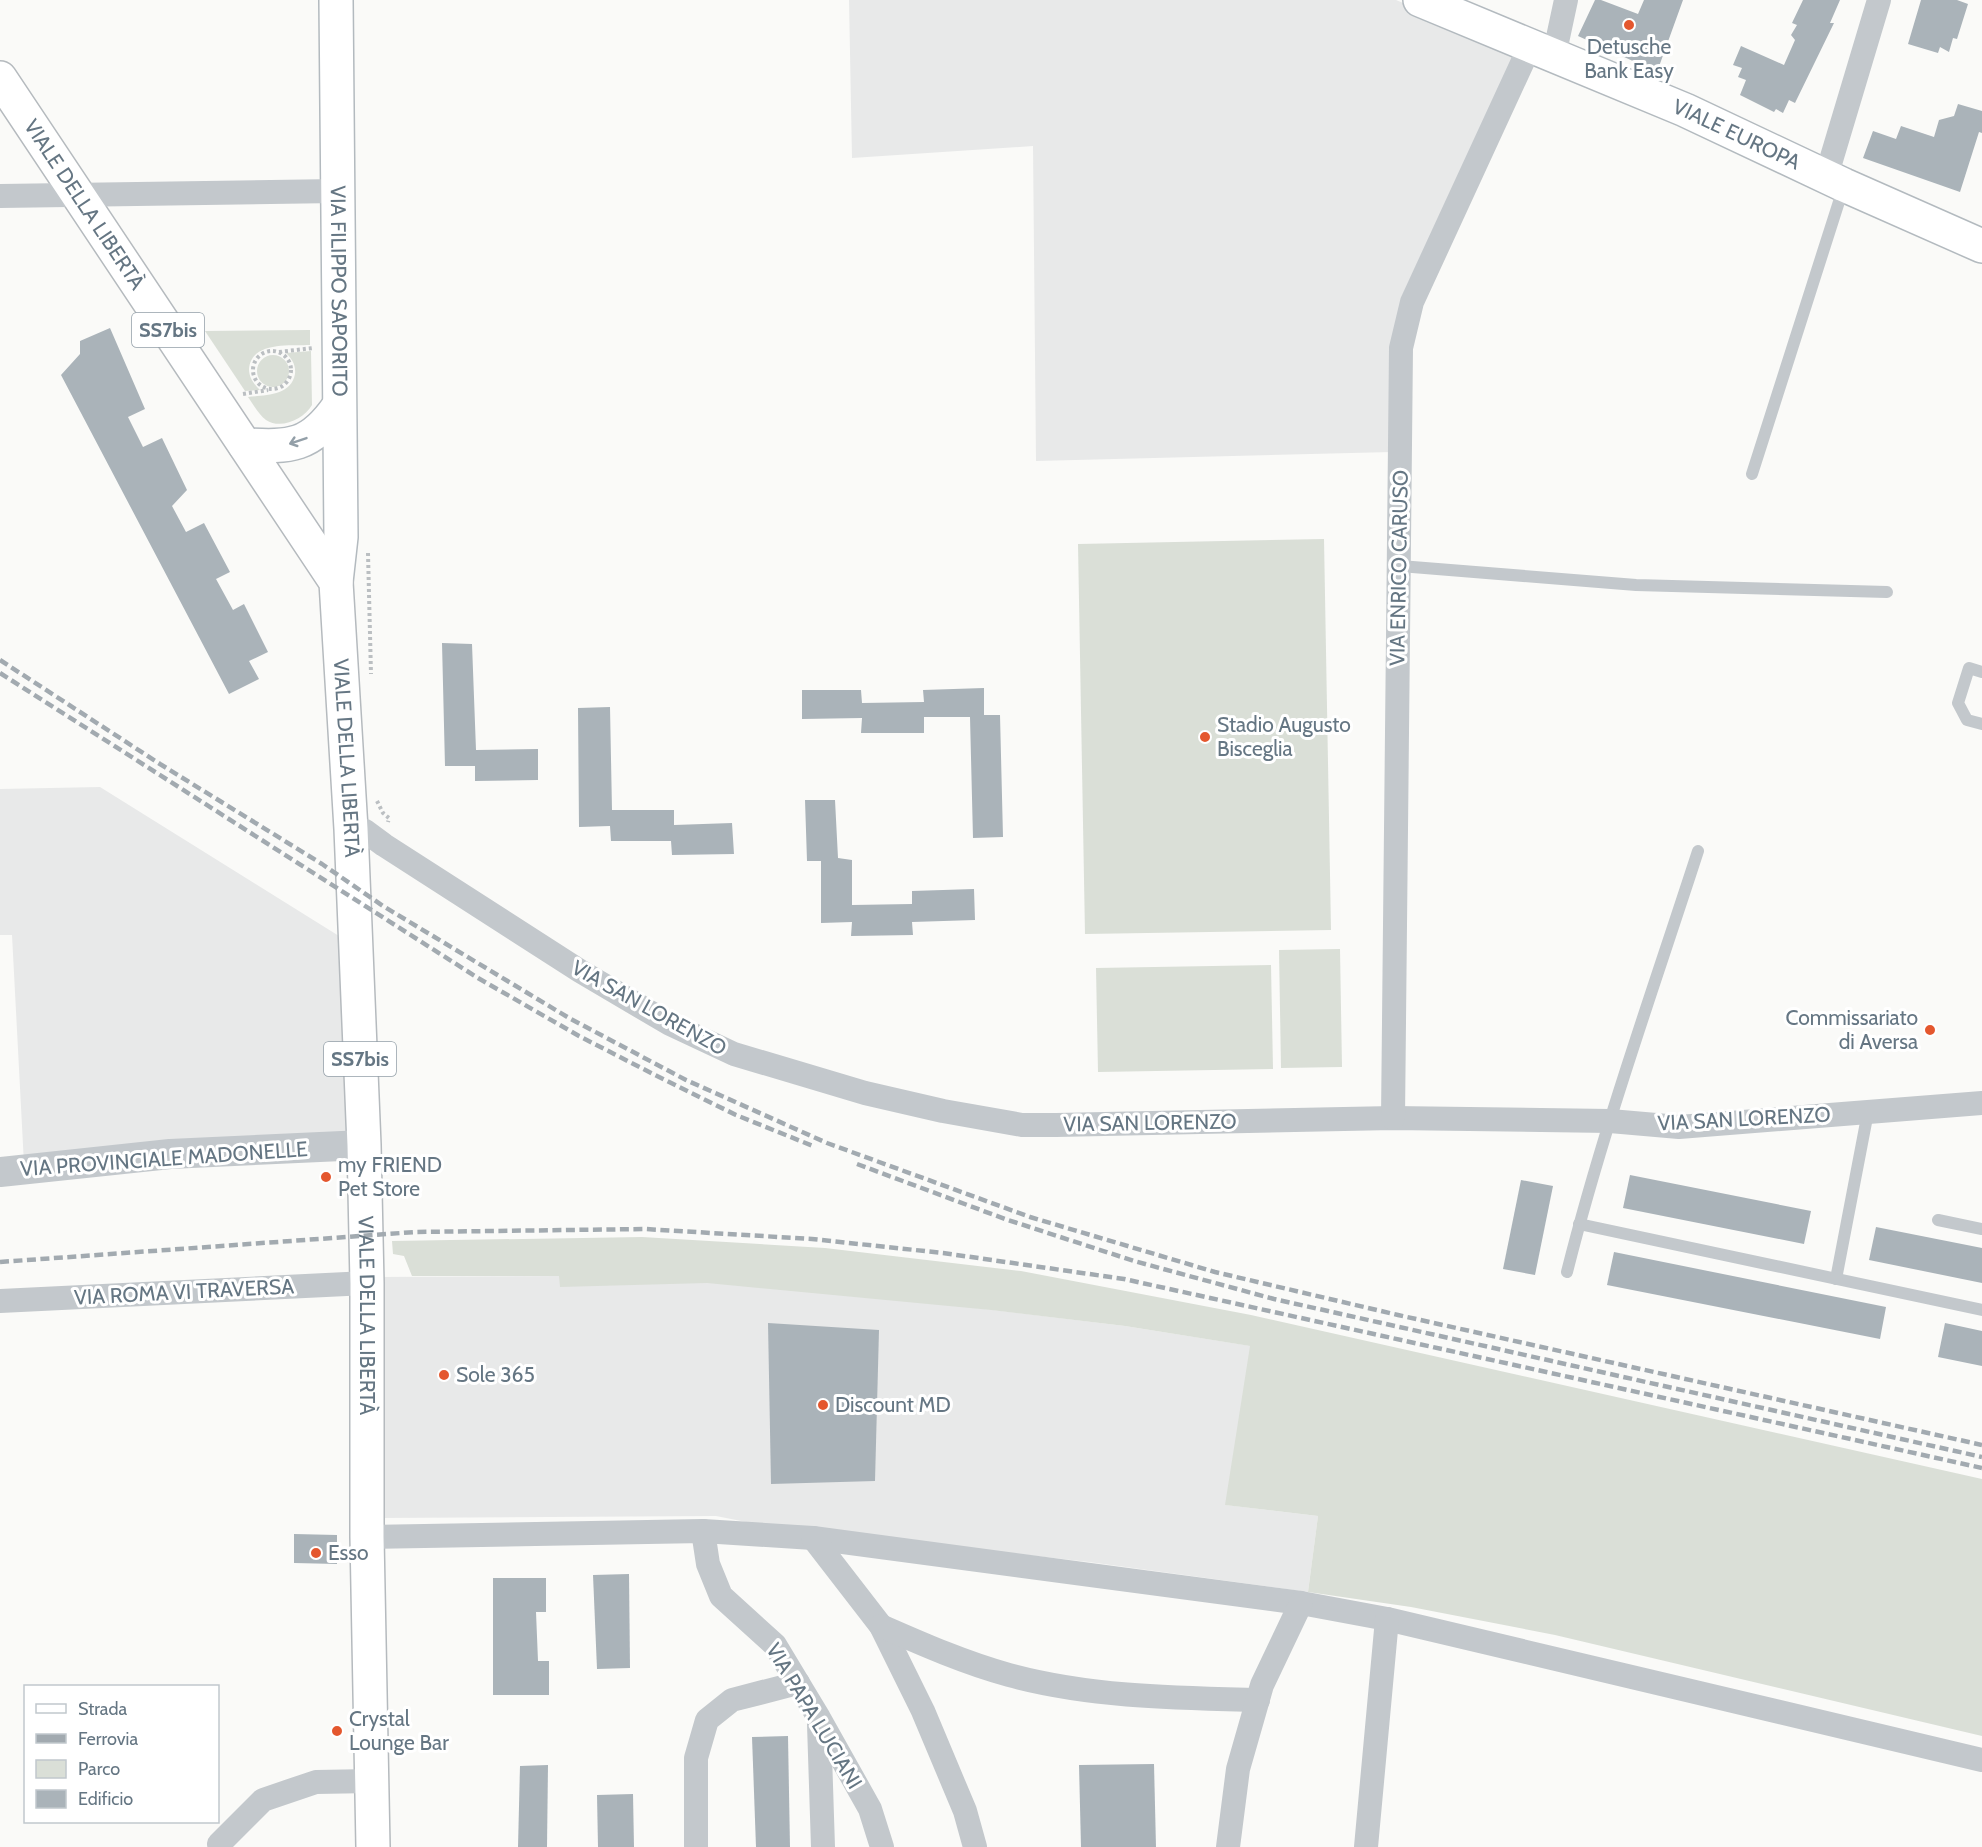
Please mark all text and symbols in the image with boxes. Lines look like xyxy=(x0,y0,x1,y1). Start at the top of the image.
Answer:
marker: Detusche Bank Easy xyxy=(1622,18,1636,32)
place label: Detusche Bank Easy xyxy=(1584,34,1674,83)
street label: VIALE EUROPA xyxy=(1669,93,1805,175)
street label: VIALE DELLA LIBERTÀ xyxy=(19,114,150,294)
street label: VIA FILIPPO SAPORITO xyxy=(326,185,353,397)
road number: SS7bis xyxy=(132,313,204,347)
one-way arrow xyxy=(289,436,308,447)
street label: VIA ENRICO CARUSO xyxy=(1384,470,1413,666)
street label: VIALE DELLA LIBERTÀ xyxy=(329,658,365,858)
place label: Stadio Augusto Bisceglia xyxy=(1217,712,1351,761)
marker: Stadio Augusto Bisceglia xyxy=(1198,730,1212,744)
street label: VIA SAN LORENZO xyxy=(567,955,731,1060)
place label: Commissariato di Aversa xyxy=(1786,1005,1918,1054)
marker: Commissariato di Aversa xyxy=(1923,1023,1937,1037)
road number: SS7bis xyxy=(324,1042,396,1076)
street label: VIA SAN LORENZO xyxy=(1657,1101,1831,1136)
street label: VIA SAN LORENZO xyxy=(1063,1108,1237,1137)
street label: VIA PROVINCIALE MADONELLE xyxy=(19,1136,308,1181)
place label: my FRIEND Pet Store xyxy=(338,1152,442,1201)
marker: my FRIEND Pet Store xyxy=(319,1170,333,1184)
street label: VIALE DELLA LIBERTÀ xyxy=(354,1216,380,1415)
street label: VIA ROMA VI TRAVERSA xyxy=(73,1273,295,1310)
place label: Sole 365 xyxy=(456,1362,535,1387)
marker: Sole 365 xyxy=(437,1368,451,1382)
place label: Discount MD xyxy=(835,1392,951,1417)
marker: Discount MD xyxy=(816,1398,830,1412)
place label: Esso xyxy=(328,1540,368,1565)
marker: Esso xyxy=(309,1546,323,1560)
street label: VIA PAPA LUCIANI xyxy=(761,1638,868,1793)
legend xyxy=(24,1685,219,1823)
text: Strada xyxy=(78,1698,128,1720)
place label: Crystal Lounge Bar xyxy=(349,1706,449,1755)
marker: Crystal Lounge Bar xyxy=(330,1724,344,1738)
text: Ferrovia xyxy=(78,1728,138,1750)
text: Parco xyxy=(78,1758,120,1780)
text: Edificio xyxy=(78,1788,133,1810)

